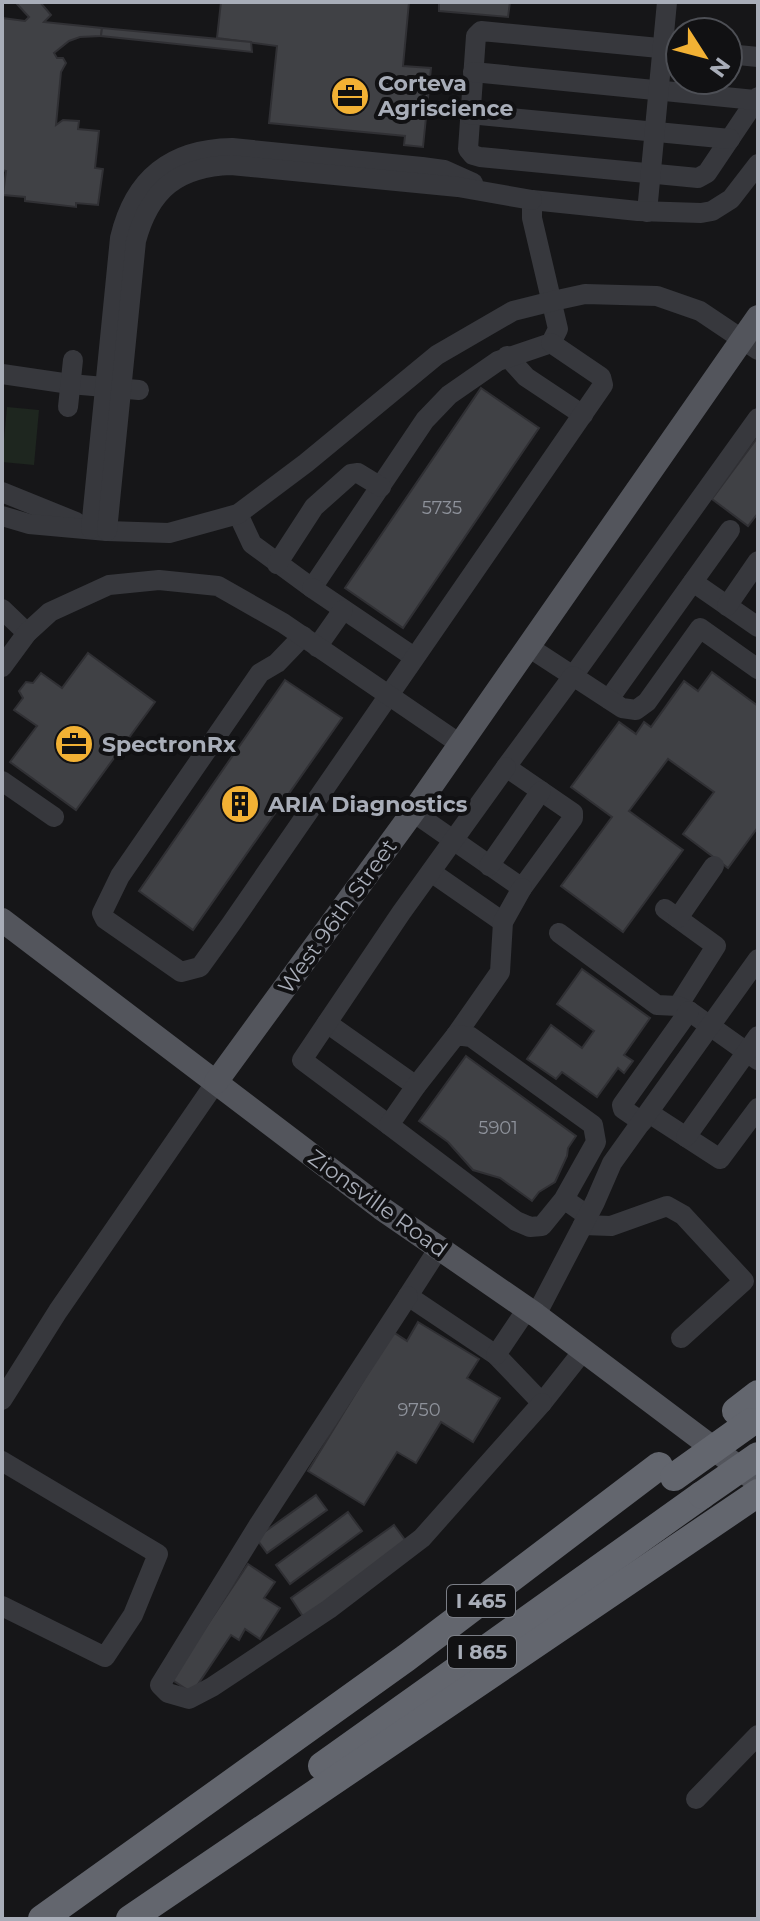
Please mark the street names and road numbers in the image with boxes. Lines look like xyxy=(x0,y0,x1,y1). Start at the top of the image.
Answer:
street label: West 96th Street xyxy=(272,834,403,999)
street label: Zionsville Road xyxy=(303,1144,453,1263)
road number: I 465 xyxy=(447,1585,515,1617)
road number: I 865 xyxy=(448,1636,516,1668)

